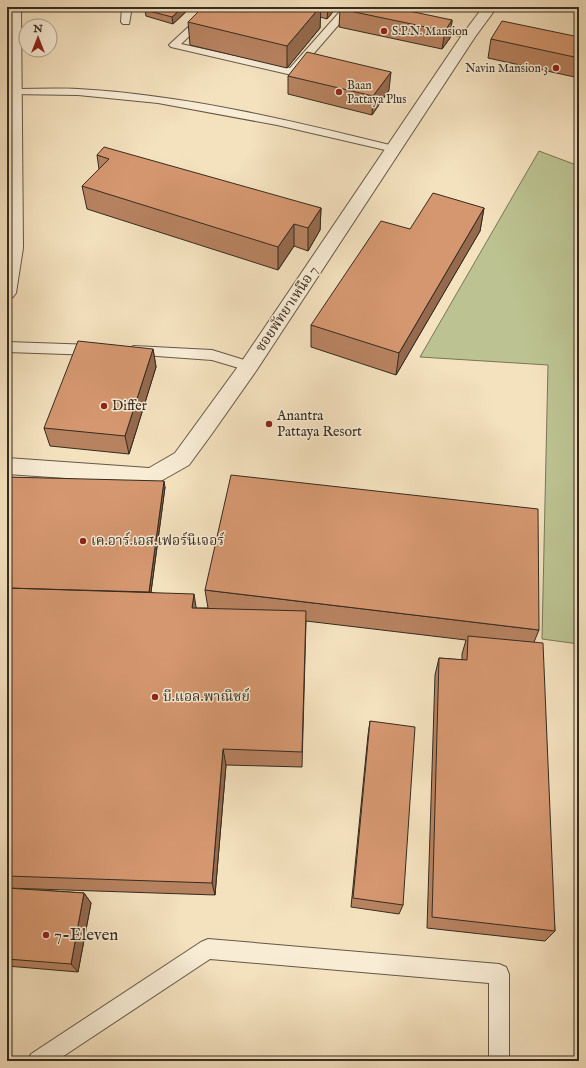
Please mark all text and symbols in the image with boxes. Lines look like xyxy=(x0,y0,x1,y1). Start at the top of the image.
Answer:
north arrow xyxy=(18,18,58,58)
text: N xyxy=(32,22,43,36)
place label: S.P.N. Mansion xyxy=(392,24,469,39)
marker: S.P.N. Mansion xyxy=(379,26,389,36)
place label: Navin Mansion 3 xyxy=(465,61,548,76)
marker: Navin Mansion 3 xyxy=(551,63,561,73)
place label: Baan Pattaya Plus xyxy=(347,78,407,107)
marker: Baan Pattaya Plus xyxy=(334,87,344,97)
street label: ซอยพัทยาเหนือ 7 xyxy=(252,263,322,355)
place label: Differ xyxy=(112,397,147,415)
marker: Differ xyxy=(99,401,109,411)
place label: Anantra Pattaya Resort xyxy=(276,407,362,441)
marker: Anantra Pattaya Resort xyxy=(264,419,274,429)
place label: เค.อาร์.เอส.เฟอร์นิเจอร์ xyxy=(91,531,225,550)
marker: เค.อาร์.เอส.เฟอร์นิเจอร์ xyxy=(78,536,88,546)
place label: บี.แอล.พาณิชย์ xyxy=(163,687,250,706)
marker: บี.แอล.พาณิชย์ xyxy=(150,692,160,702)
place label: 7-Eleven xyxy=(54,925,118,946)
marker: 7-Eleven xyxy=(41,930,51,940)

